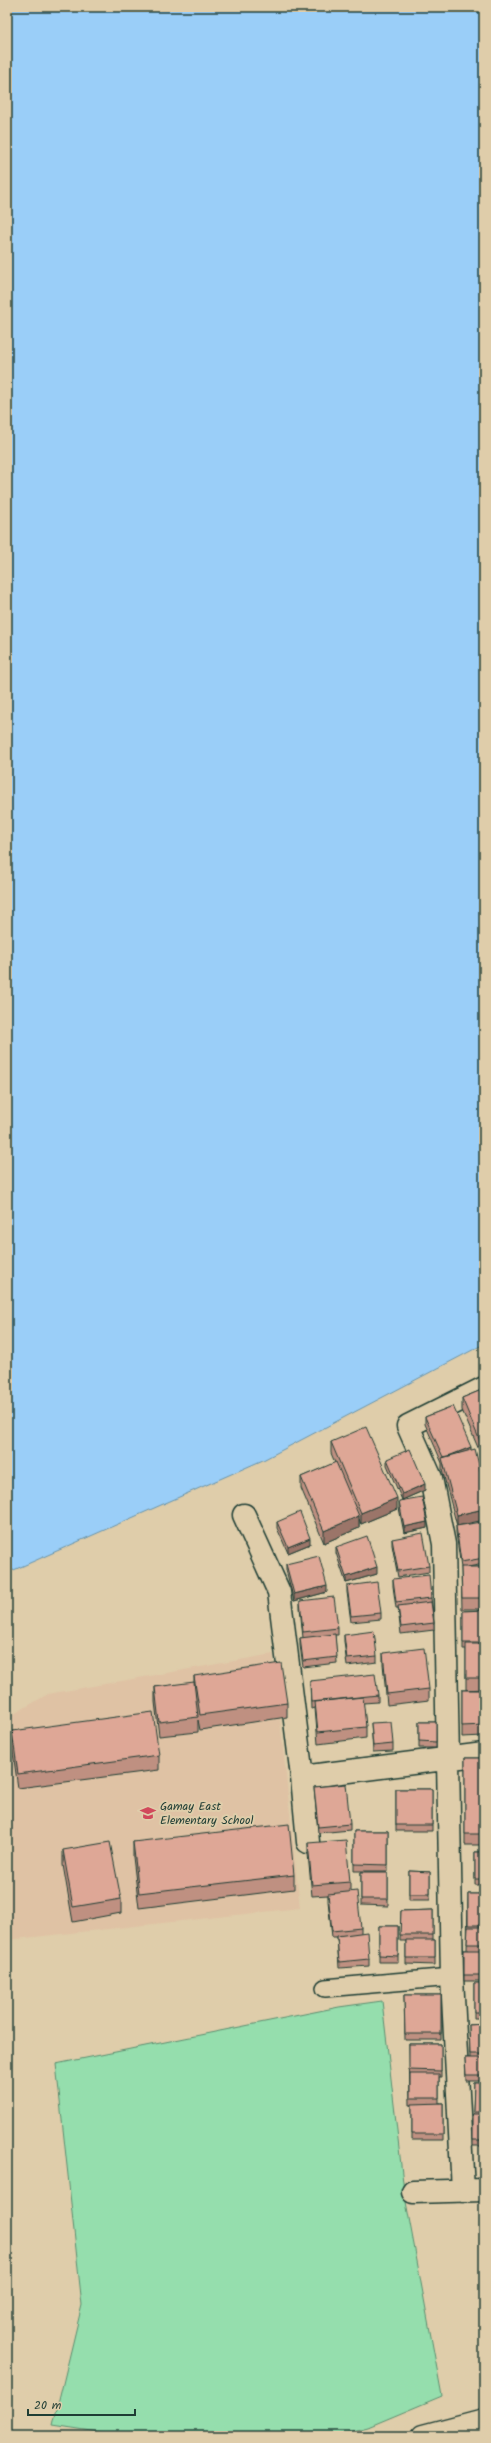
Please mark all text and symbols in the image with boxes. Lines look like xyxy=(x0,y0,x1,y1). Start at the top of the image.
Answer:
place label: Gamay East Elementary School xyxy=(160,1797,253,1830)
school or university icon: Gamay East Elementary School xyxy=(139,1804,157,1822)
scale bar xyxy=(28,2391,135,2417)
text: 20 m xyxy=(34,2396,62,2415)

